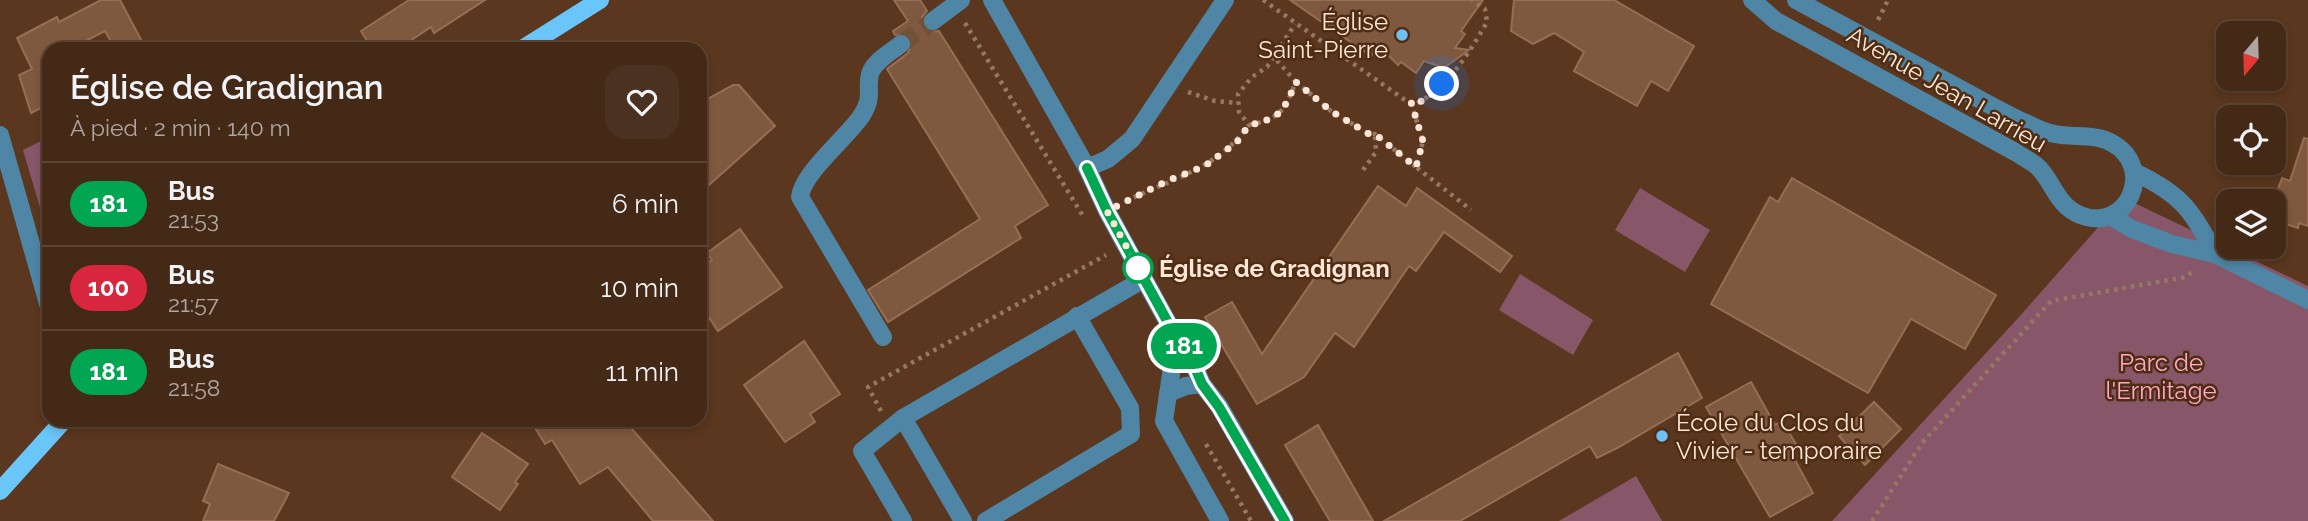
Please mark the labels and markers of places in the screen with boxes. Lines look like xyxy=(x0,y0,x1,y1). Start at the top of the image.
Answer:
place label: Église Saint-Pierre xyxy=(1258,7,1388,64)
marker: Église Saint-Pierre xyxy=(1394,27,1410,43)
marker: Église de Gradignan xyxy=(1123,253,1153,283)
place label: Église de Gradignan xyxy=(1159,254,1390,283)
place label: École du Clos du Vivier - temporaire xyxy=(1676,408,1882,465)
marker: École du Clos du Vivier - temporaire xyxy=(1654,428,1670,444)

